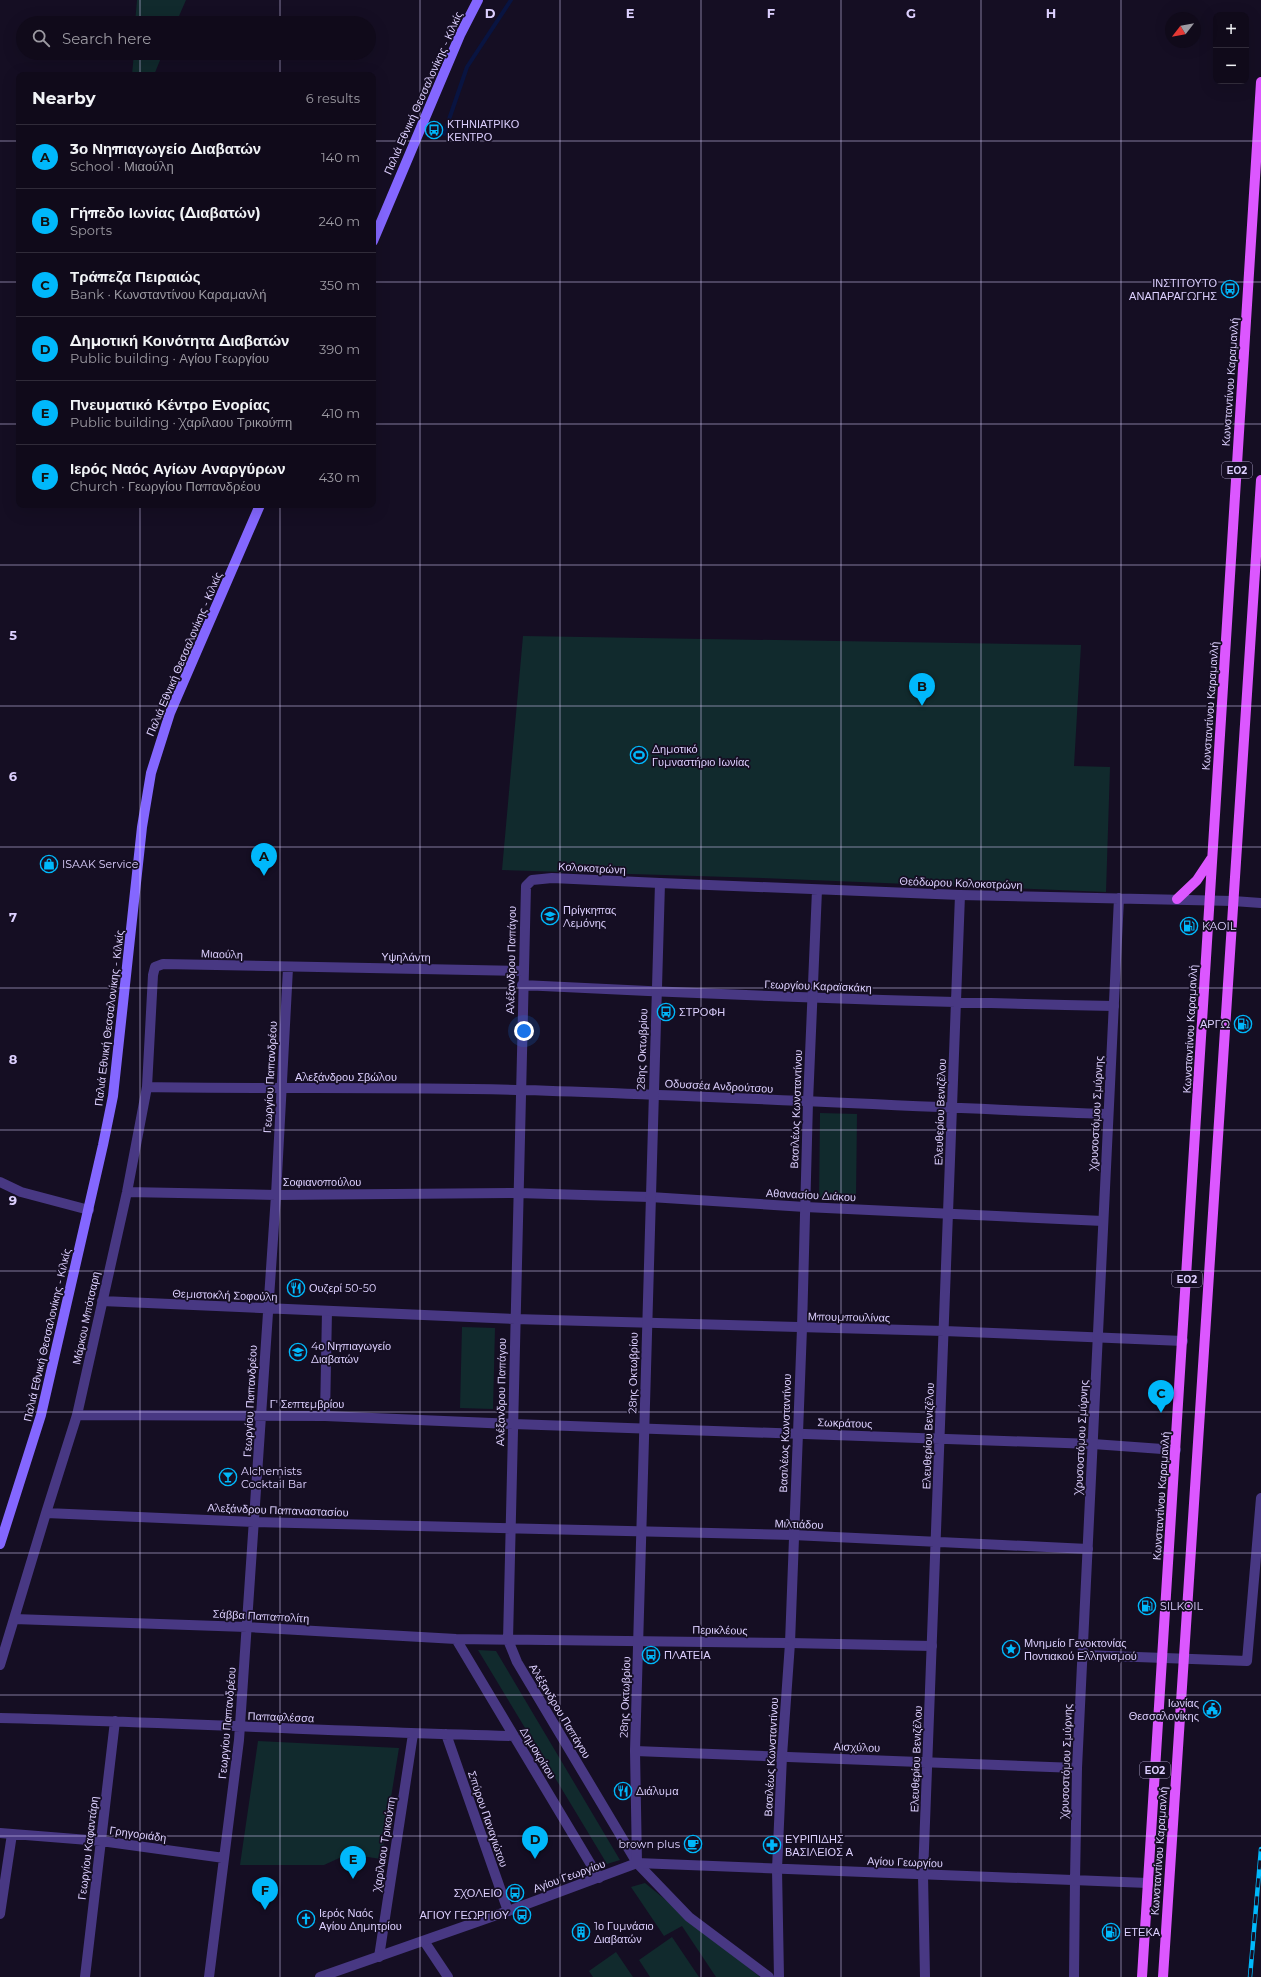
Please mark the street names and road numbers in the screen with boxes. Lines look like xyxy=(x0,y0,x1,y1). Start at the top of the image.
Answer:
street label: Παλιά Εθνική Θεσσαλονίκης - Κιλκίς xyxy=(381,9,465,177)
street label: Κωνσταντίνου Καραμανλή xyxy=(1219,317,1241,447)
road number: ΕΟ2 xyxy=(1222,462,1252,478)
street label: Παλιά Εθνική Θεσσαλονίκης - Κιλκίς xyxy=(143,570,225,738)
street label: Κωνσταντίνου Καραμανλή xyxy=(1199,641,1221,771)
street label: Κολοκοτρώνη xyxy=(558,859,626,877)
street label: Θεόδωρου Κολοκοτρώνη xyxy=(899,874,1023,892)
street label: Αλέξανδρου Παπάγου xyxy=(503,906,519,1014)
street label: Παλιά Εθνική Θεσσαλονίκης - Κιλκίς xyxy=(91,929,127,1107)
street label: Μιαούλη xyxy=(201,946,243,962)
street label: Υψηλάντη xyxy=(381,950,431,964)
street label: Κωνσταντίνου Καραμανλή xyxy=(1180,964,1200,1094)
street label: Γεωργίου Καραϊσκάκη xyxy=(764,977,872,995)
street label: 28ης Οκτωβρίου xyxy=(634,1008,650,1090)
street label: Γεωργίου Παπανδρέου xyxy=(260,1021,280,1133)
street label: Βασιλέως Κωνσταντίνου xyxy=(787,1049,805,1169)
street label: Χρυσοστόμου Σμύρνης xyxy=(1086,1055,1106,1173)
street label: Ελευθερίου Βενιζέλου xyxy=(931,1058,949,1166)
street label: Αλεξάνδρου Σβώλου xyxy=(295,1070,397,1084)
street label: Οδυσσέα Ανδρούτσου xyxy=(664,1076,774,1096)
street label: Σοφιανοπούλου xyxy=(283,1175,361,1189)
street label: Αθανασίου Διάκου xyxy=(766,1186,856,1204)
street label: Παλιά Εθνική Θεσσαλονίκης - Κιλκίς xyxy=(20,1247,74,1423)
street label: Μάρκου Μπότσαρη xyxy=(69,1270,103,1366)
road number: ΕΟ2 xyxy=(1172,1271,1202,1287)
street label: Θεμιστοκλή Σοφούλη xyxy=(172,1286,278,1304)
street label: Μπουμπουλίνας xyxy=(808,1309,890,1325)
street label: 28ης Οκτωβρίου xyxy=(625,1332,641,1414)
street label: Αλέξανδρου Παπάγου xyxy=(493,1338,509,1446)
street label: Γεωργίου Παπανδρέου xyxy=(240,1345,260,1457)
street label: Βασιλέως Κωνσταντίνου xyxy=(776,1373,794,1493)
street label: Χρυσοστόμου Σμύρνης xyxy=(1071,1379,1091,1497)
street label: Ελευθερίου Βενιζέλου xyxy=(919,1382,937,1490)
street label: Γ' Σεπτεμβρίου xyxy=(270,1397,344,1411)
street label: Σωκράτους xyxy=(817,1415,873,1431)
street label: Κωνσταντίνου Καραμανλή xyxy=(1150,1431,1172,1561)
street label: Αλεξάνδρου Παπαναστασίου xyxy=(207,1501,349,1519)
street label: Μιλτιάδου xyxy=(774,1516,824,1532)
street label: Σάββα Παπαπολίτη xyxy=(212,1606,310,1626)
street label: Περικλέους xyxy=(692,1623,748,1637)
street label: 28ης Οκτωβρίου xyxy=(617,1656,633,1738)
street label: Αλέξανδρου Παπάγου xyxy=(526,1661,594,1761)
street label: Γεωργίου Παπανδρέου xyxy=(215,1666,239,1780)
street label: Βασιλέως Κωνσταντίνου xyxy=(761,1697,781,1817)
street label: Χρυσοστόμου Σμύρνης xyxy=(1057,1704,1075,1820)
street label: Ελευθερίου Βενιζέλου xyxy=(907,1705,925,1813)
street label: Παπαφλέσσα xyxy=(248,1709,315,1725)
street label: Δημοκρίτου xyxy=(517,1724,559,1782)
street label: Αισχύλου xyxy=(833,1739,881,1755)
road number: ΕΟ2 xyxy=(1140,1762,1170,1778)
street label: Σπύρου Παναγιώτου xyxy=(465,1769,511,1869)
street label: Κωνσταντίνου Καραμανλή xyxy=(1148,1786,1170,1916)
street label: Γεωργίου Καφαντάρη xyxy=(75,1795,101,1901)
street label: Χαρίλαου Τρικούπη xyxy=(369,1796,398,1894)
street label: Γρηγοριάδη xyxy=(109,1823,167,1845)
street label: Αγίου Γεωργίου xyxy=(867,1854,943,1870)
street label: Αγίου Γεωργίου xyxy=(531,1856,607,1896)

